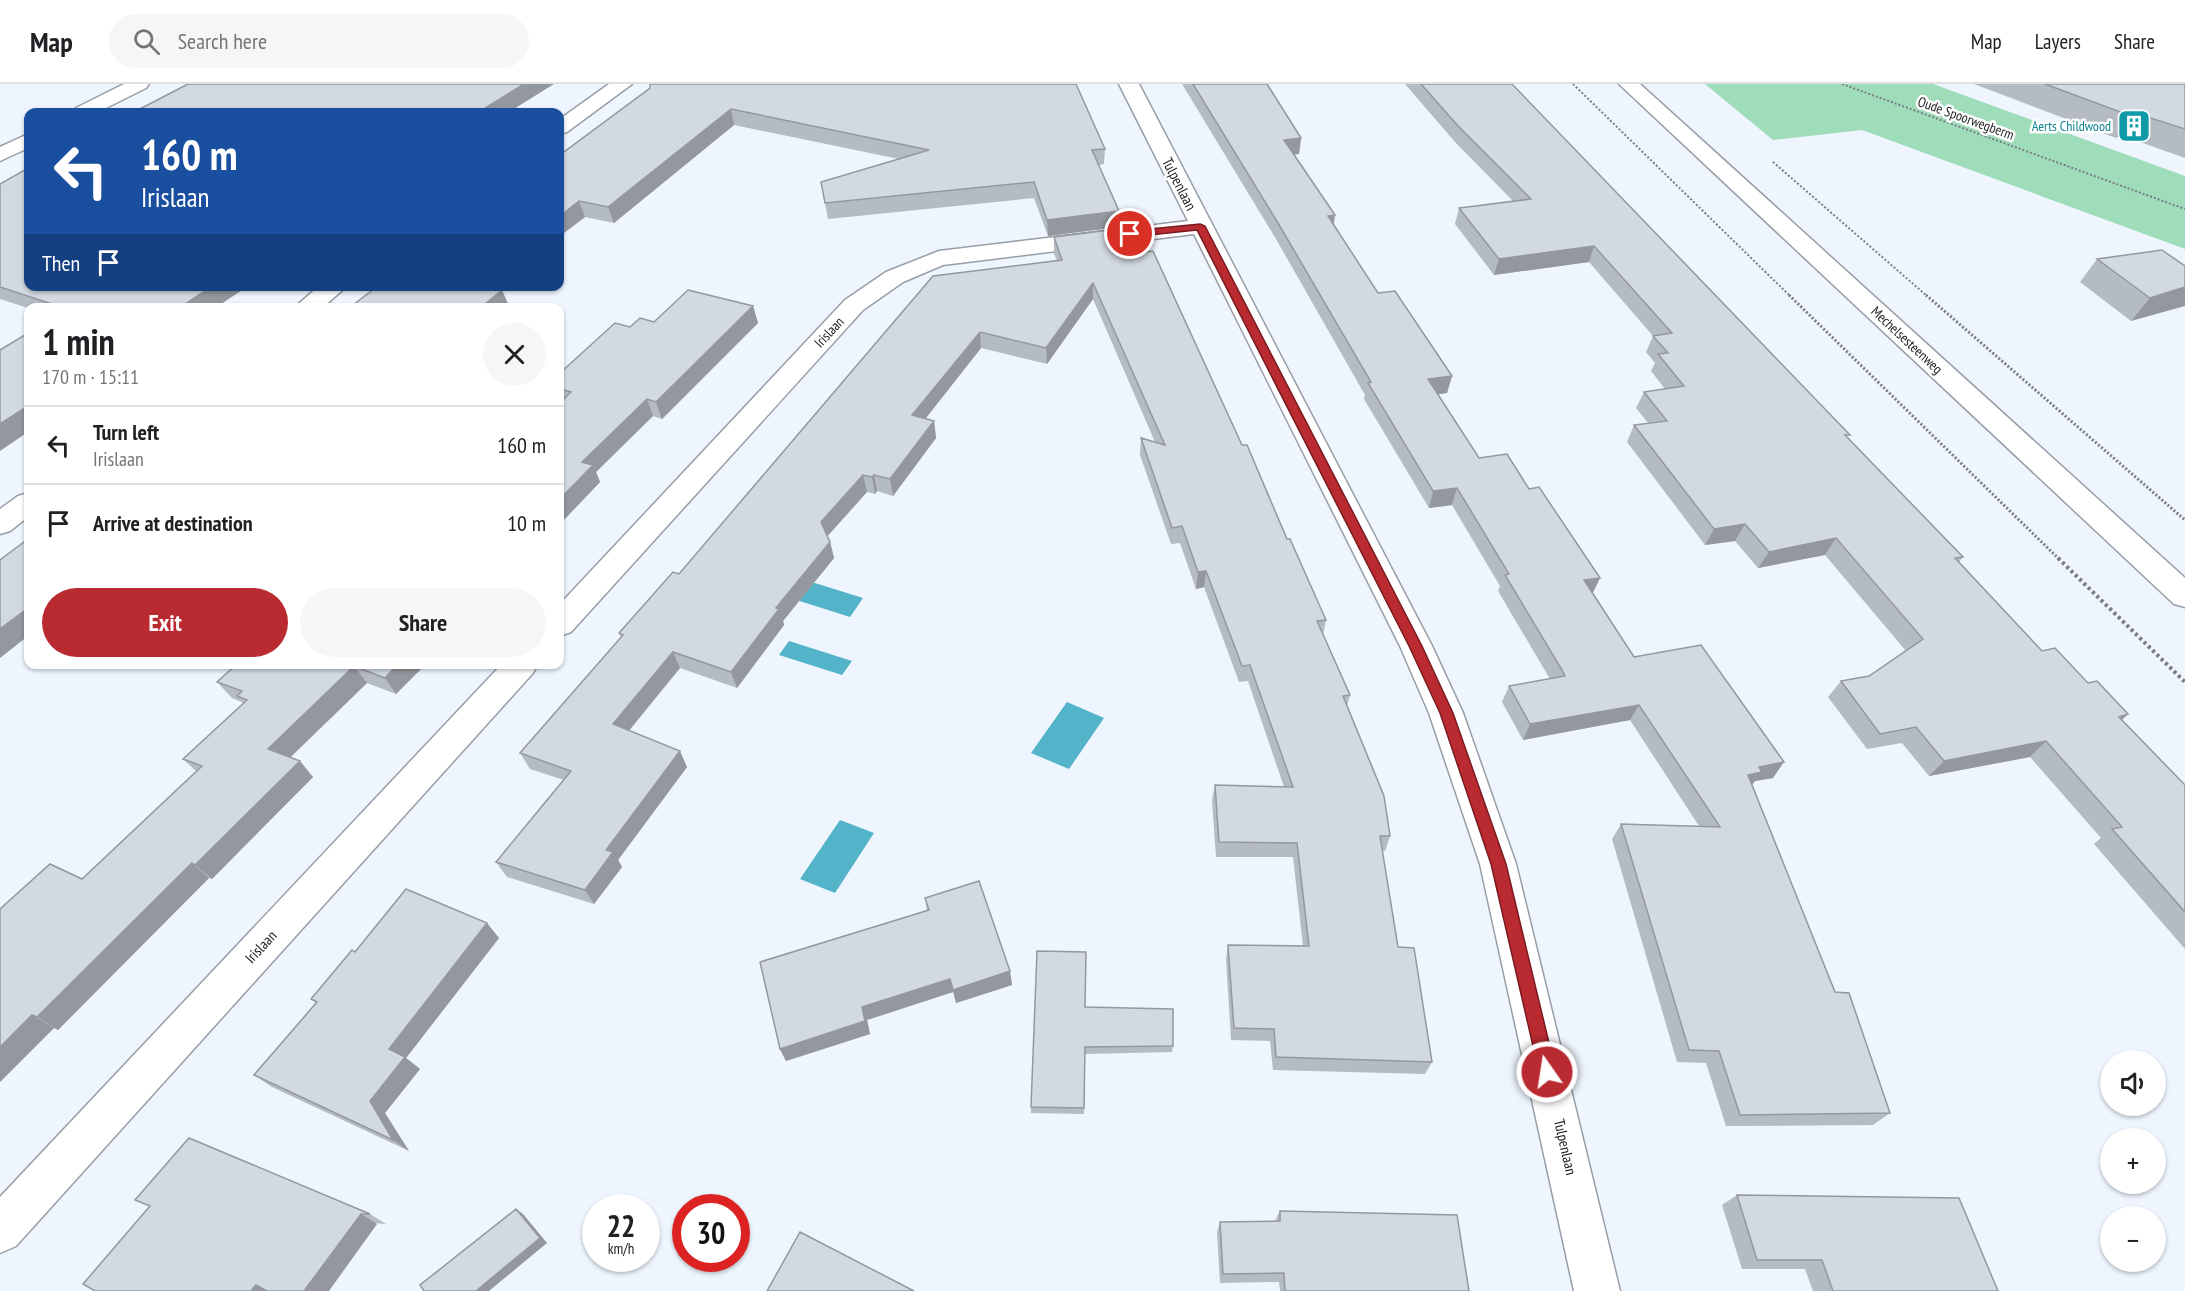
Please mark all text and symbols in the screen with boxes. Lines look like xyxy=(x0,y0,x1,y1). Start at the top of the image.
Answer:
search box xyxy=(109,14,529,68)
text: Map xyxy=(30,23,73,60)
icon: search xyxy=(130,25,163,58)
text: Search here xyxy=(178,27,267,55)
text: Map xyxy=(1971,28,2002,55)
text: Layers xyxy=(2035,28,2081,55)
text: Share xyxy=(2114,28,2155,55)
street label: Oude Spoorwegberm xyxy=(1915,92,2017,144)
building icon: Aerts Childwood xyxy=(2116,108,2152,144)
place label: Aerts Childwood xyxy=(2032,117,2111,135)
text: 160 m xyxy=(141,127,238,182)
icon: left xyxy=(42,132,120,210)
street label: Tulpenlaan xyxy=(1158,154,1201,213)
text: Irislaan xyxy=(141,180,209,214)
pin xyxy=(1104,208,1155,259)
icon: arrive xyxy=(1113,217,1146,250)
icon: arrive xyxy=(92,246,125,279)
text: Then xyxy=(42,249,80,277)
street label: Mechelsesteenweg xyxy=(1868,302,1946,378)
street label: Irislaan xyxy=(810,313,848,351)
text: 1 min xyxy=(42,318,115,365)
button: close xyxy=(483,323,546,386)
text: 170 m · 15:11 xyxy=(42,364,139,390)
text: Turn left xyxy=(93,418,159,446)
icon: left xyxy=(42,429,75,462)
text: 160 m xyxy=(497,431,546,459)
text: Irislaan xyxy=(93,446,144,472)
icon: arrive xyxy=(42,507,75,540)
text: Arrive at destination xyxy=(93,509,253,537)
text: 10 m xyxy=(507,509,546,537)
button: Exit xyxy=(42,588,288,657)
button: Share xyxy=(300,588,546,657)
street label: Irislaan xyxy=(241,926,281,967)
position arrow xyxy=(1515,1040,1579,1104)
map controls xyxy=(2100,1050,2166,1272)
button: sound xyxy=(2100,1050,2166,1116)
street label: Tulpenlaan xyxy=(1550,1117,1581,1177)
button: + xyxy=(2100,1128,2166,1194)
speed limit sign: 30 xyxy=(672,1194,750,1272)
text: 22 xyxy=(607,1206,635,1245)
button: − xyxy=(2100,1206,2166,1272)
text: km/h xyxy=(608,1239,634,1258)

